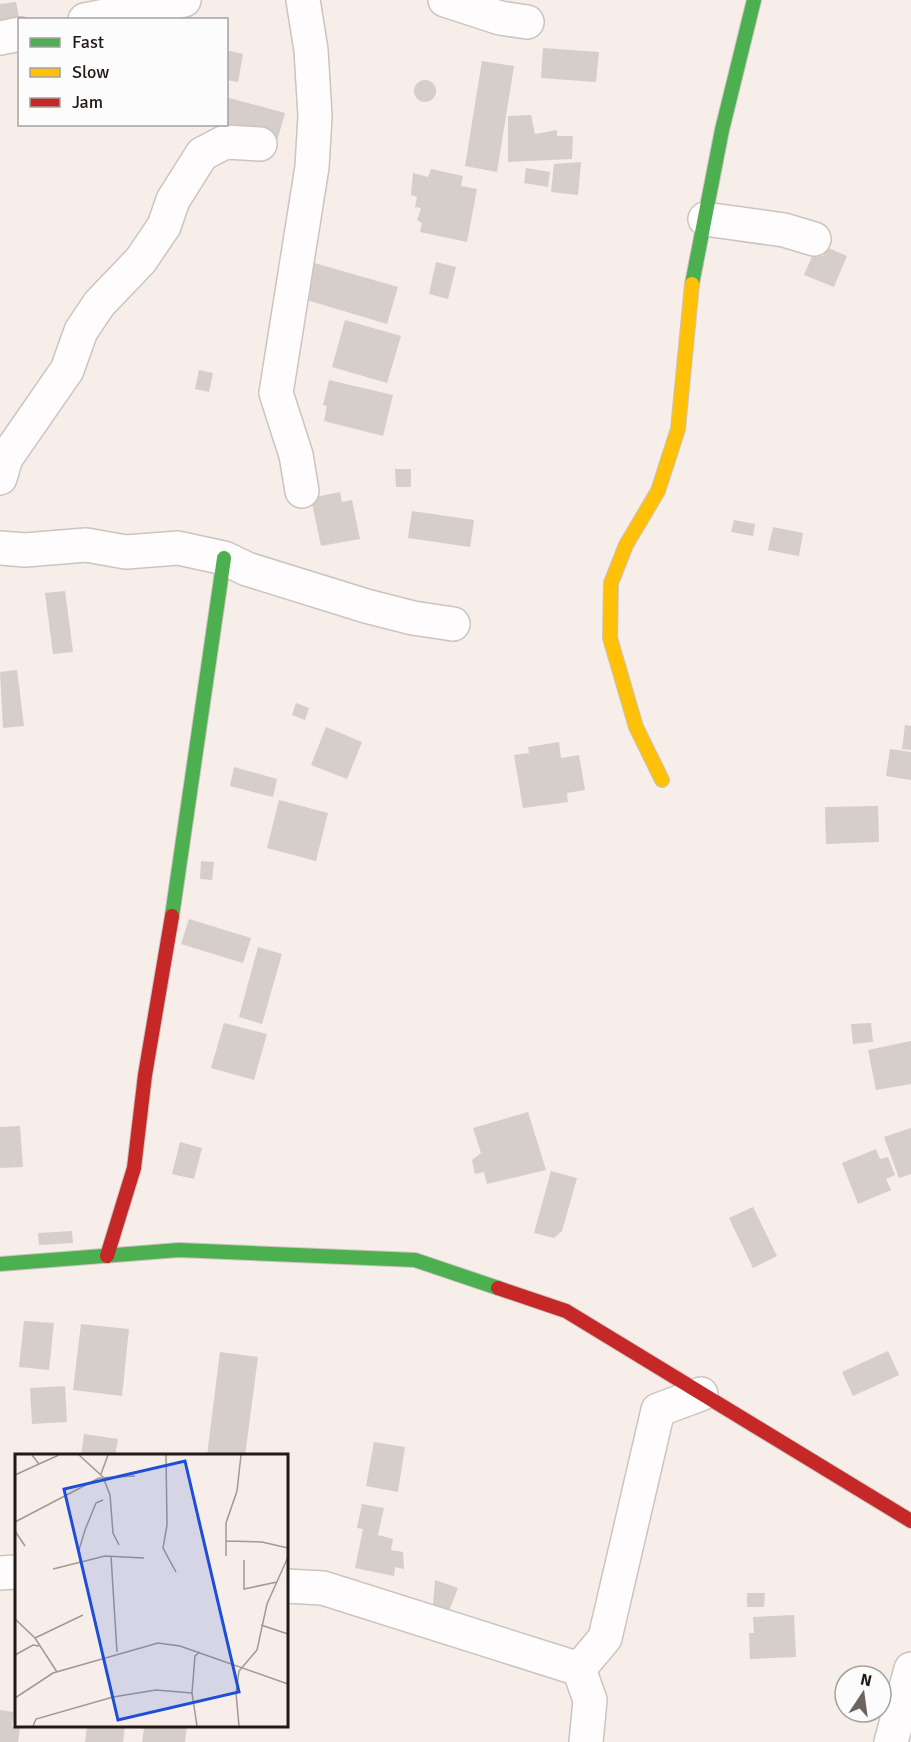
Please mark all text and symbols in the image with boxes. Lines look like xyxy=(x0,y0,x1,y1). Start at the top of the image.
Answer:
legend xyxy=(18,18,228,126)
text: Fast xyxy=(72,31,104,53)
text: Slow xyxy=(72,61,109,83)
text: Jam xyxy=(72,91,103,113)
inset map xyxy=(15,1454,288,1727)
north arrow xyxy=(833,1664,893,1724)
text: N xyxy=(858,1669,874,1691)

